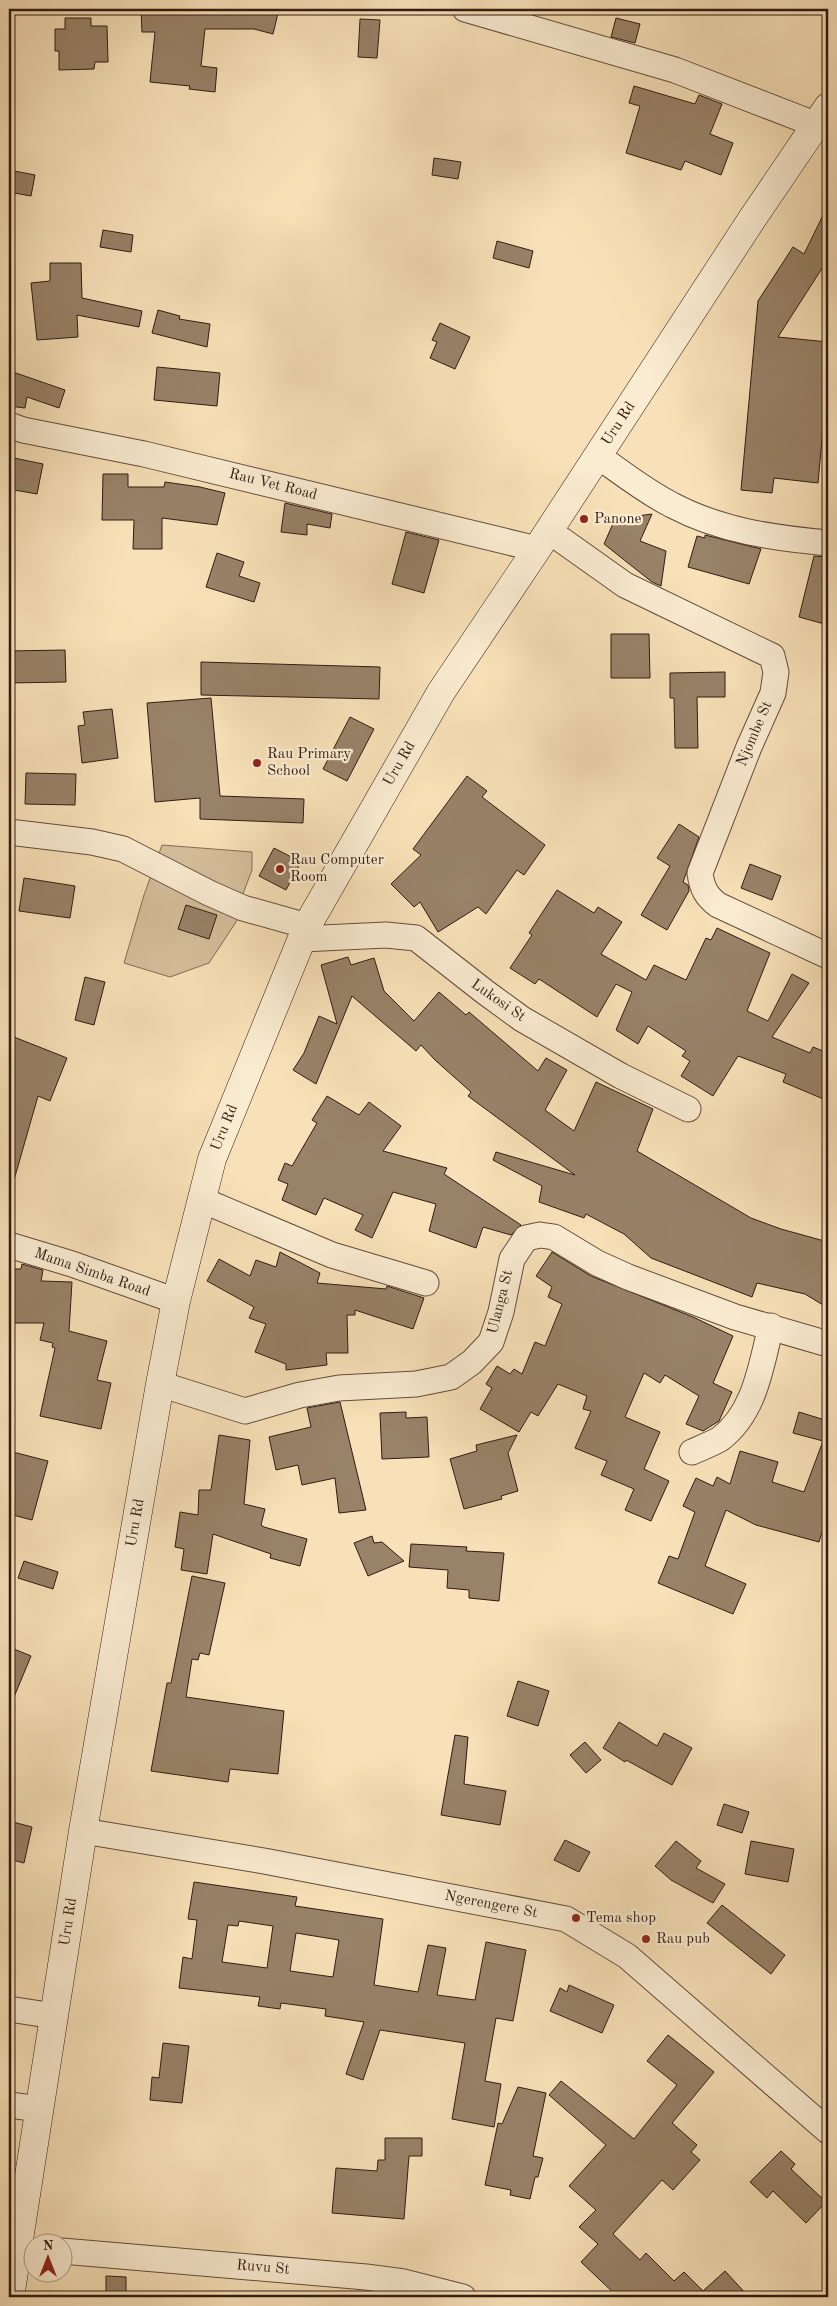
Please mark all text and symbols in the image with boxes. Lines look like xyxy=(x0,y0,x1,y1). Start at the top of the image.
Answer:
street label: Uru Rd xyxy=(599,399,639,448)
street label: Rau Vet Road xyxy=(227,467,319,503)
place label: Panone xyxy=(594,512,642,527)
marker: Panone xyxy=(578,513,590,525)
street label: Njombe St xyxy=(735,699,775,769)
street label: Uru Rd xyxy=(381,739,419,789)
place label: Rau Primary School xyxy=(267,747,351,779)
marker: Rau Primary School xyxy=(251,757,263,769)
place label: Rau Computer Room xyxy=(290,853,384,885)
marker: Rau Computer Room xyxy=(274,863,286,875)
street label: Lukosi St xyxy=(468,977,528,1025)
street label: Uru Rd xyxy=(209,1102,241,1153)
street label: Mama Simba Road xyxy=(32,1246,152,1300)
street label: Ulanga St xyxy=(486,1268,516,1336)
street label: Uru Rd xyxy=(124,1498,148,1548)
street label: Ngerengere St xyxy=(443,1889,539,1921)
street label: Uru Rd xyxy=(58,1897,80,1947)
place label: Tema shop xyxy=(586,1911,656,1926)
marker: Tema shop xyxy=(570,1912,582,1924)
place label: Rau pub xyxy=(656,1932,710,1947)
marker: Rau pub xyxy=(640,1933,652,1945)
north arrow xyxy=(22,2234,72,2284)
text: N xyxy=(43,2239,54,2253)
street label: Ruvu St xyxy=(236,2258,290,2278)

